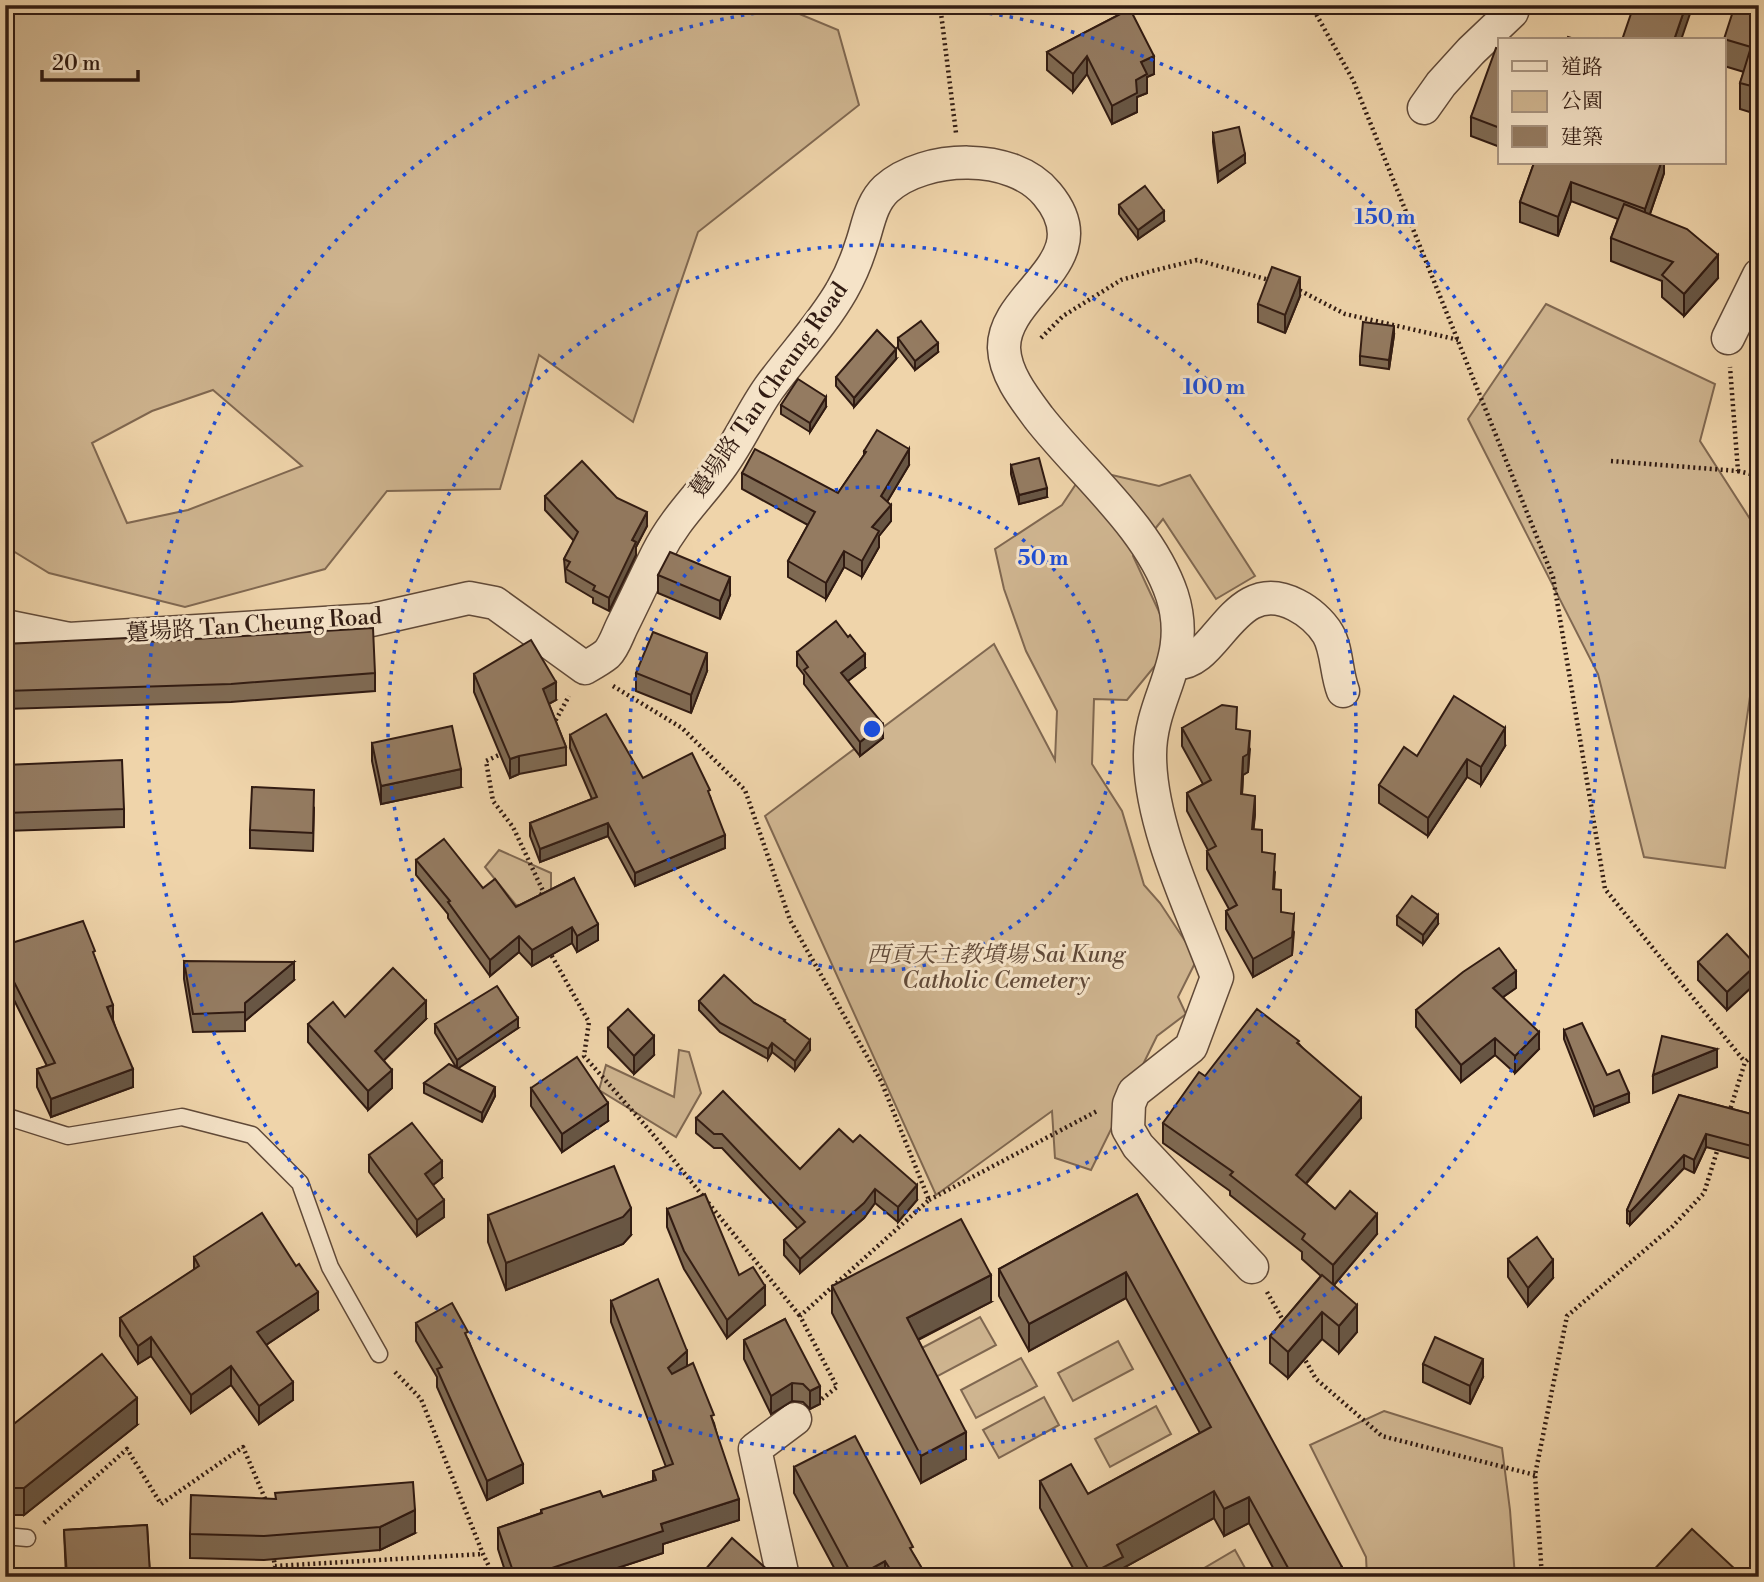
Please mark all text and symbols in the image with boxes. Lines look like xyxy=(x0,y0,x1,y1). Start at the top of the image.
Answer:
scale bar xyxy=(42,38,138,82)
legend xyxy=(1498,38,1726,164)
text: 20 m xyxy=(52,51,101,77)
text: 道路 xyxy=(1561,55,1603,81)
text: 公園 xyxy=(1561,89,1603,115)
text: 建築 xyxy=(1561,125,1603,151)
text: 150 m xyxy=(1355,205,1415,231)
street label: 躉場路 Tan Cheung Road xyxy=(684,277,854,503)
text: 100 m xyxy=(1183,375,1245,401)
text: 50 m xyxy=(1018,546,1068,572)
street label: 躉場路 Tan Cheung Road xyxy=(125,602,383,648)
centre of rings xyxy=(860,717,884,741)
park label: 西貢天主教墳場 Sai Kung Catholic Cemetery xyxy=(867,941,1126,995)

